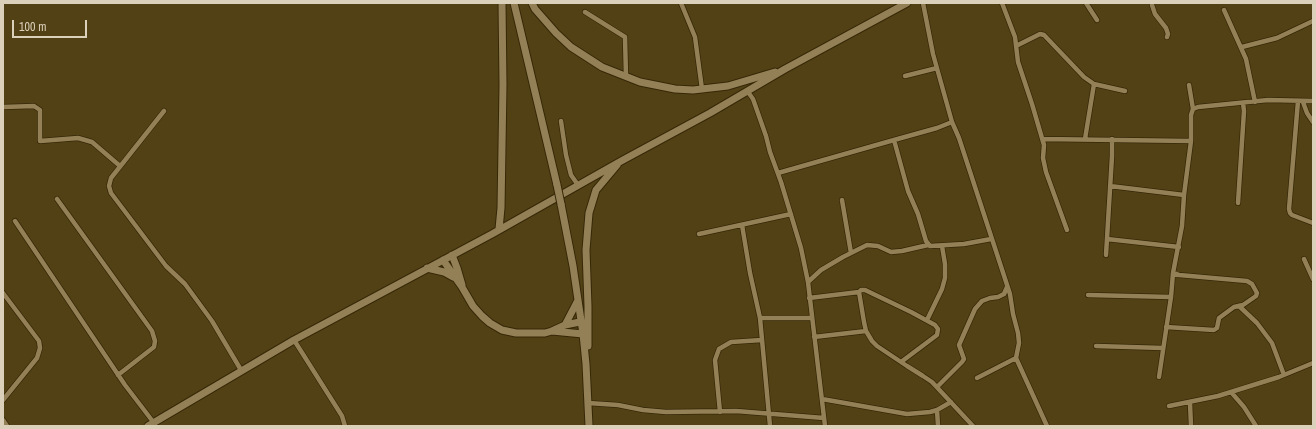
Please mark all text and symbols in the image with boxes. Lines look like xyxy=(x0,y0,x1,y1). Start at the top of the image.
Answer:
scale bar xyxy=(14,12,89,38)
text: 100 m xyxy=(19,19,46,35)

